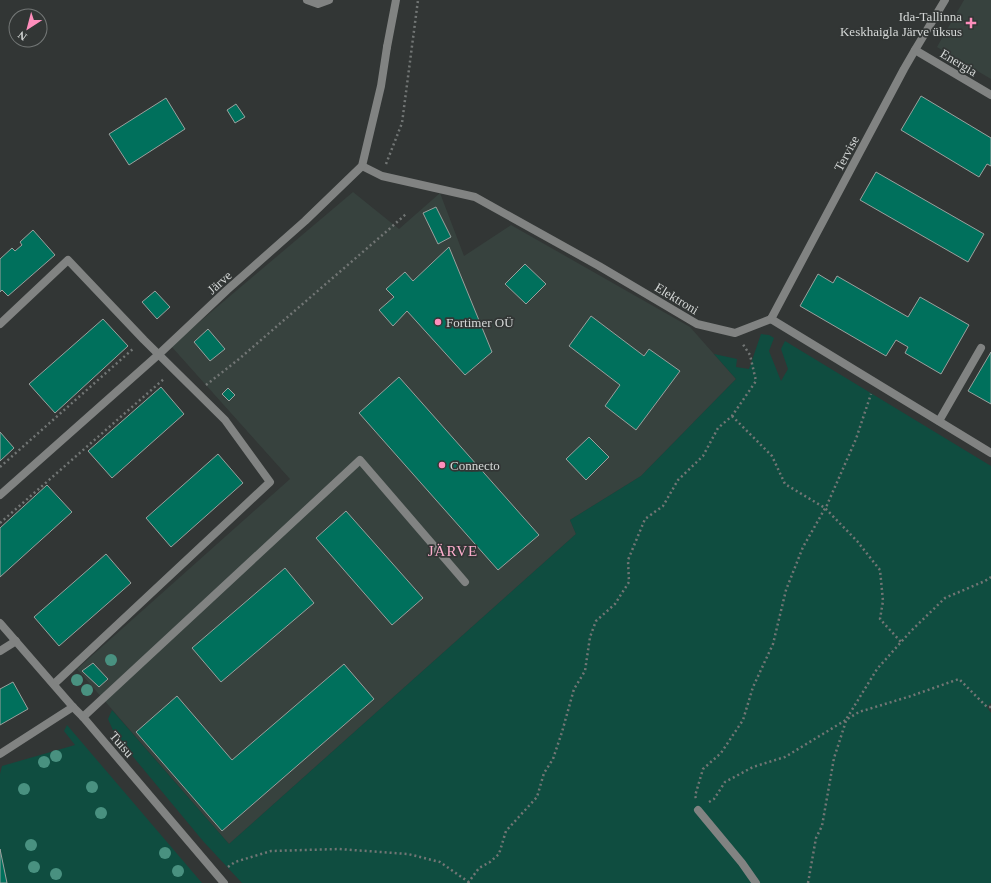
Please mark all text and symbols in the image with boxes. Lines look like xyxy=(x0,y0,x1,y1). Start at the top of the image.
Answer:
north arrow xyxy=(8,8,48,48)
place label: Ida-Tallinna Keskhaigla Järve üksus xyxy=(840,9,962,39)
marker: Ida-Tallinna Keskhaigla Järve üksus xyxy=(965,17,977,29)
text: N xyxy=(15,29,29,43)
street label: Energia xyxy=(938,46,980,79)
street label: Tervise xyxy=(831,133,862,174)
street label: Järve xyxy=(204,267,235,297)
street label: Elektroni xyxy=(652,280,702,318)
place label: Fortimer OÜ xyxy=(446,315,514,330)
marker: Fortimer OÜ xyxy=(433,317,443,327)
place label: Connecto xyxy=(450,458,500,473)
marker: Connecto xyxy=(437,460,447,470)
district label: JÄRVE xyxy=(428,543,478,559)
street label: Tuisu xyxy=(106,728,137,761)

